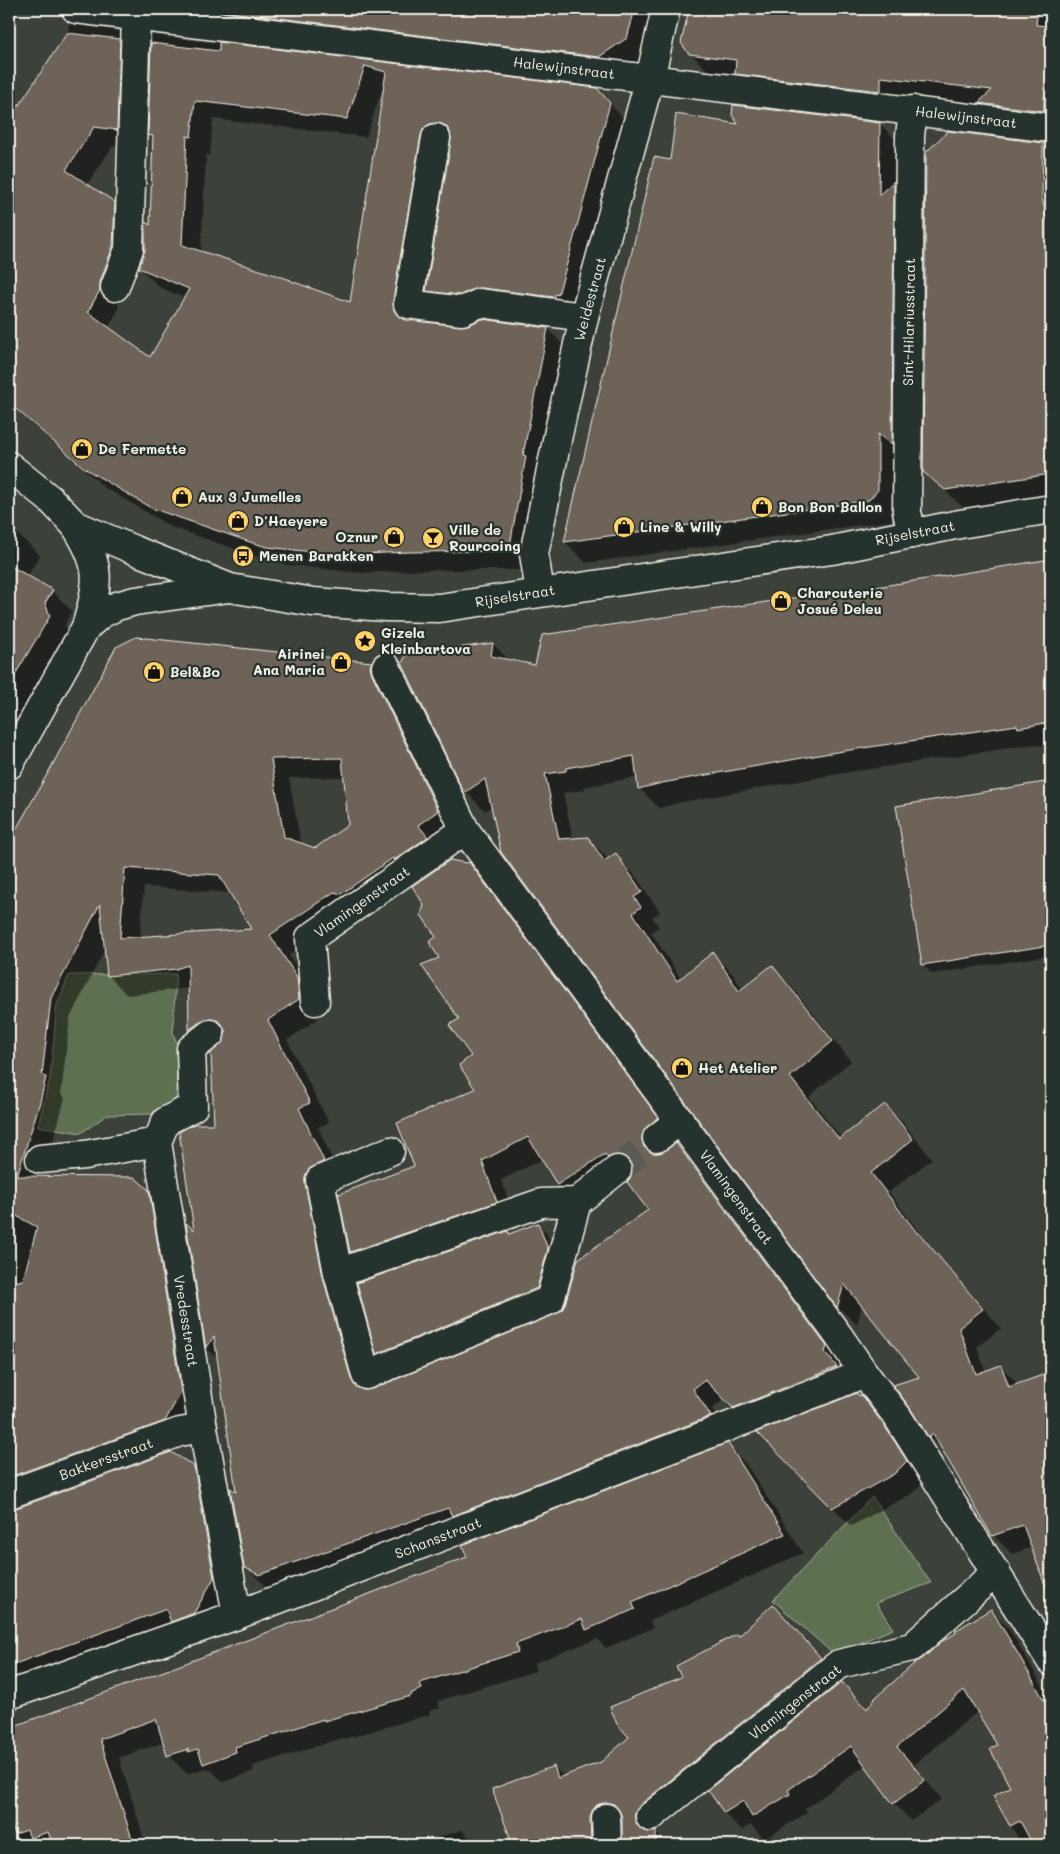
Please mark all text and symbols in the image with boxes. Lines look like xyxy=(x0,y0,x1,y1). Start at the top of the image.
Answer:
street label: Halewijnstraat xyxy=(512,52,616,83)
street label: Halewijnstraat xyxy=(914,101,1018,132)
street label: Weidestraat xyxy=(569,255,610,343)
street label: Sint-Hilariusstraat xyxy=(898,258,919,386)
shop icon: De Fermette xyxy=(70,437,94,461)
place label: De Fermette xyxy=(98,439,186,458)
shop icon: Aux 3 Jumelles xyxy=(170,485,194,509)
place label: Aux 3 Jumelles xyxy=(198,487,301,506)
shop icon: Bon Bon Ballon xyxy=(750,495,774,519)
place label: Bon Bon Ballon xyxy=(778,497,882,516)
shop icon: D'Haeyere xyxy=(226,509,250,533)
place label: D'Haeyere xyxy=(254,511,328,530)
shop icon: Line & Willy xyxy=(612,515,636,539)
street label: Rijselstraat xyxy=(874,515,956,550)
place label: Line & Willy xyxy=(640,517,722,536)
place label: Ville de Rourcoing xyxy=(449,520,520,555)
shop icon: Oznur xyxy=(382,525,406,549)
bar icon: Ville de Rourcoing xyxy=(421,526,445,550)
place label: Oznur xyxy=(335,527,378,546)
bus stop icon: Menen Barakken xyxy=(231,544,255,568)
place label: Menen Barakken xyxy=(259,546,374,565)
street label: Rijselstraat xyxy=(474,580,556,611)
place label: Charcuterie Josué Deleu xyxy=(797,583,883,618)
shop icon: Charcuterie Josué Deleu xyxy=(769,589,793,613)
place label: Gizela Kleinbartova xyxy=(381,623,471,658)
place icon: Gizela Kleinbartova xyxy=(353,629,377,653)
place label: Airinei Ana Maria xyxy=(253,644,325,679)
shop icon: Airinei Ana Maria xyxy=(329,650,353,674)
shop icon: Bel&Bo xyxy=(142,660,166,684)
place label: Bel&Bo xyxy=(170,662,220,681)
street label: Vlamingenstraat xyxy=(310,862,413,942)
shop icon: Het Atelier xyxy=(670,1056,694,1080)
place label: Het Atelier xyxy=(698,1058,777,1077)
street label: Vlamingenstraat xyxy=(696,1146,777,1248)
street label: Vredesstraat xyxy=(170,1274,203,1368)
street label: Bakkersstraat xyxy=(56,1433,155,1484)
street label: Schansstraat xyxy=(392,1512,484,1563)
street label: Vlamingenstraat xyxy=(744,1659,845,1744)

